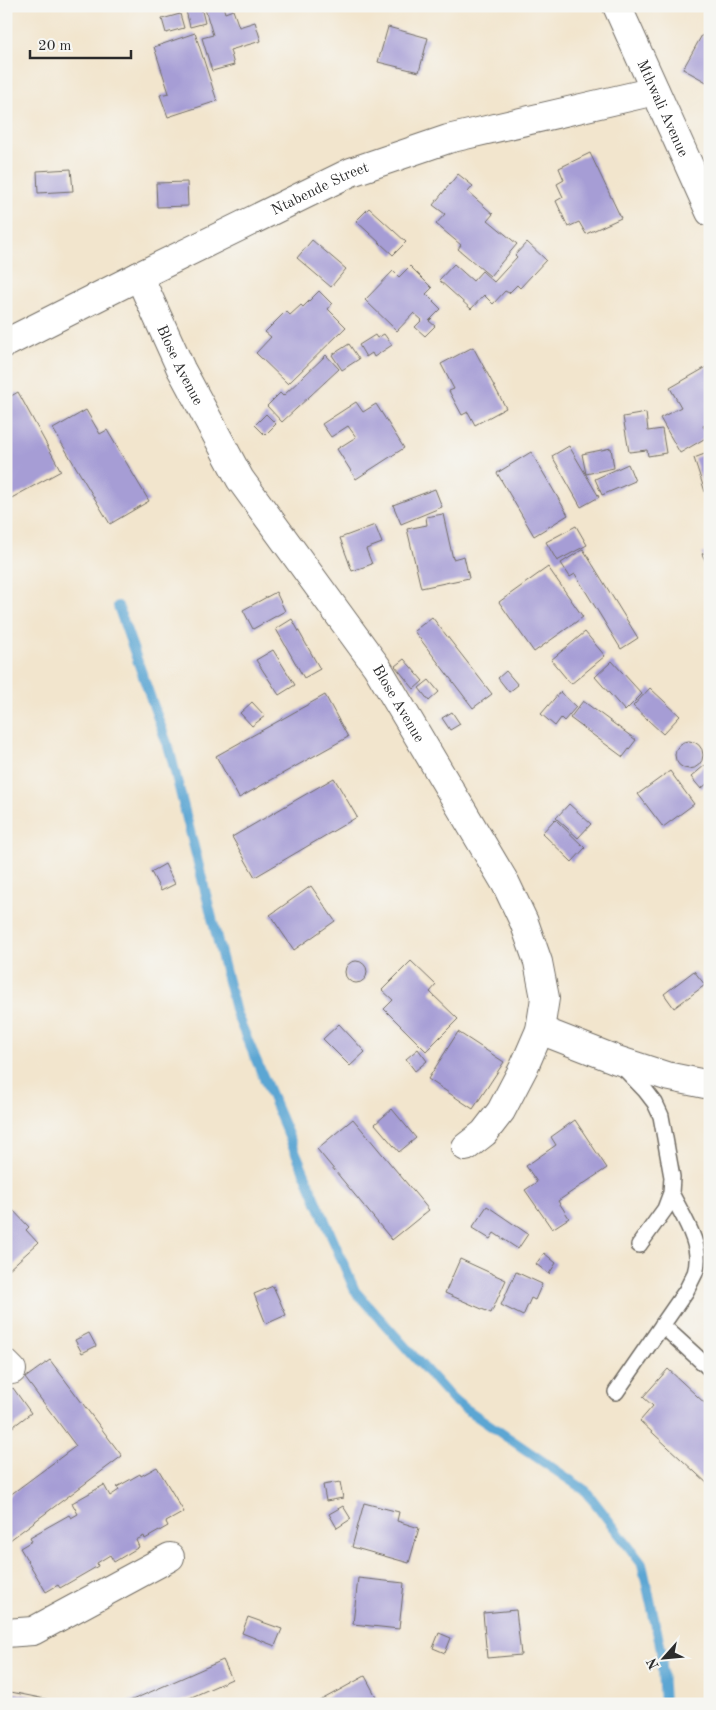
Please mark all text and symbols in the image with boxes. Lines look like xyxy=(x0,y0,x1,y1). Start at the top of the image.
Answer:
scale bar xyxy=(30,28,131,60)
text: 20 m xyxy=(38,39,72,54)
street label: Mthwali Avenue xyxy=(633,58,690,160)
street label: Ntabende Street xyxy=(269,161,371,219)
street label: Blose Avenue xyxy=(153,323,205,408)
street label: Blose Avenue xyxy=(369,663,426,746)
north arrow xyxy=(638,1632,688,1682)
text: N xyxy=(645,1655,662,1671)

